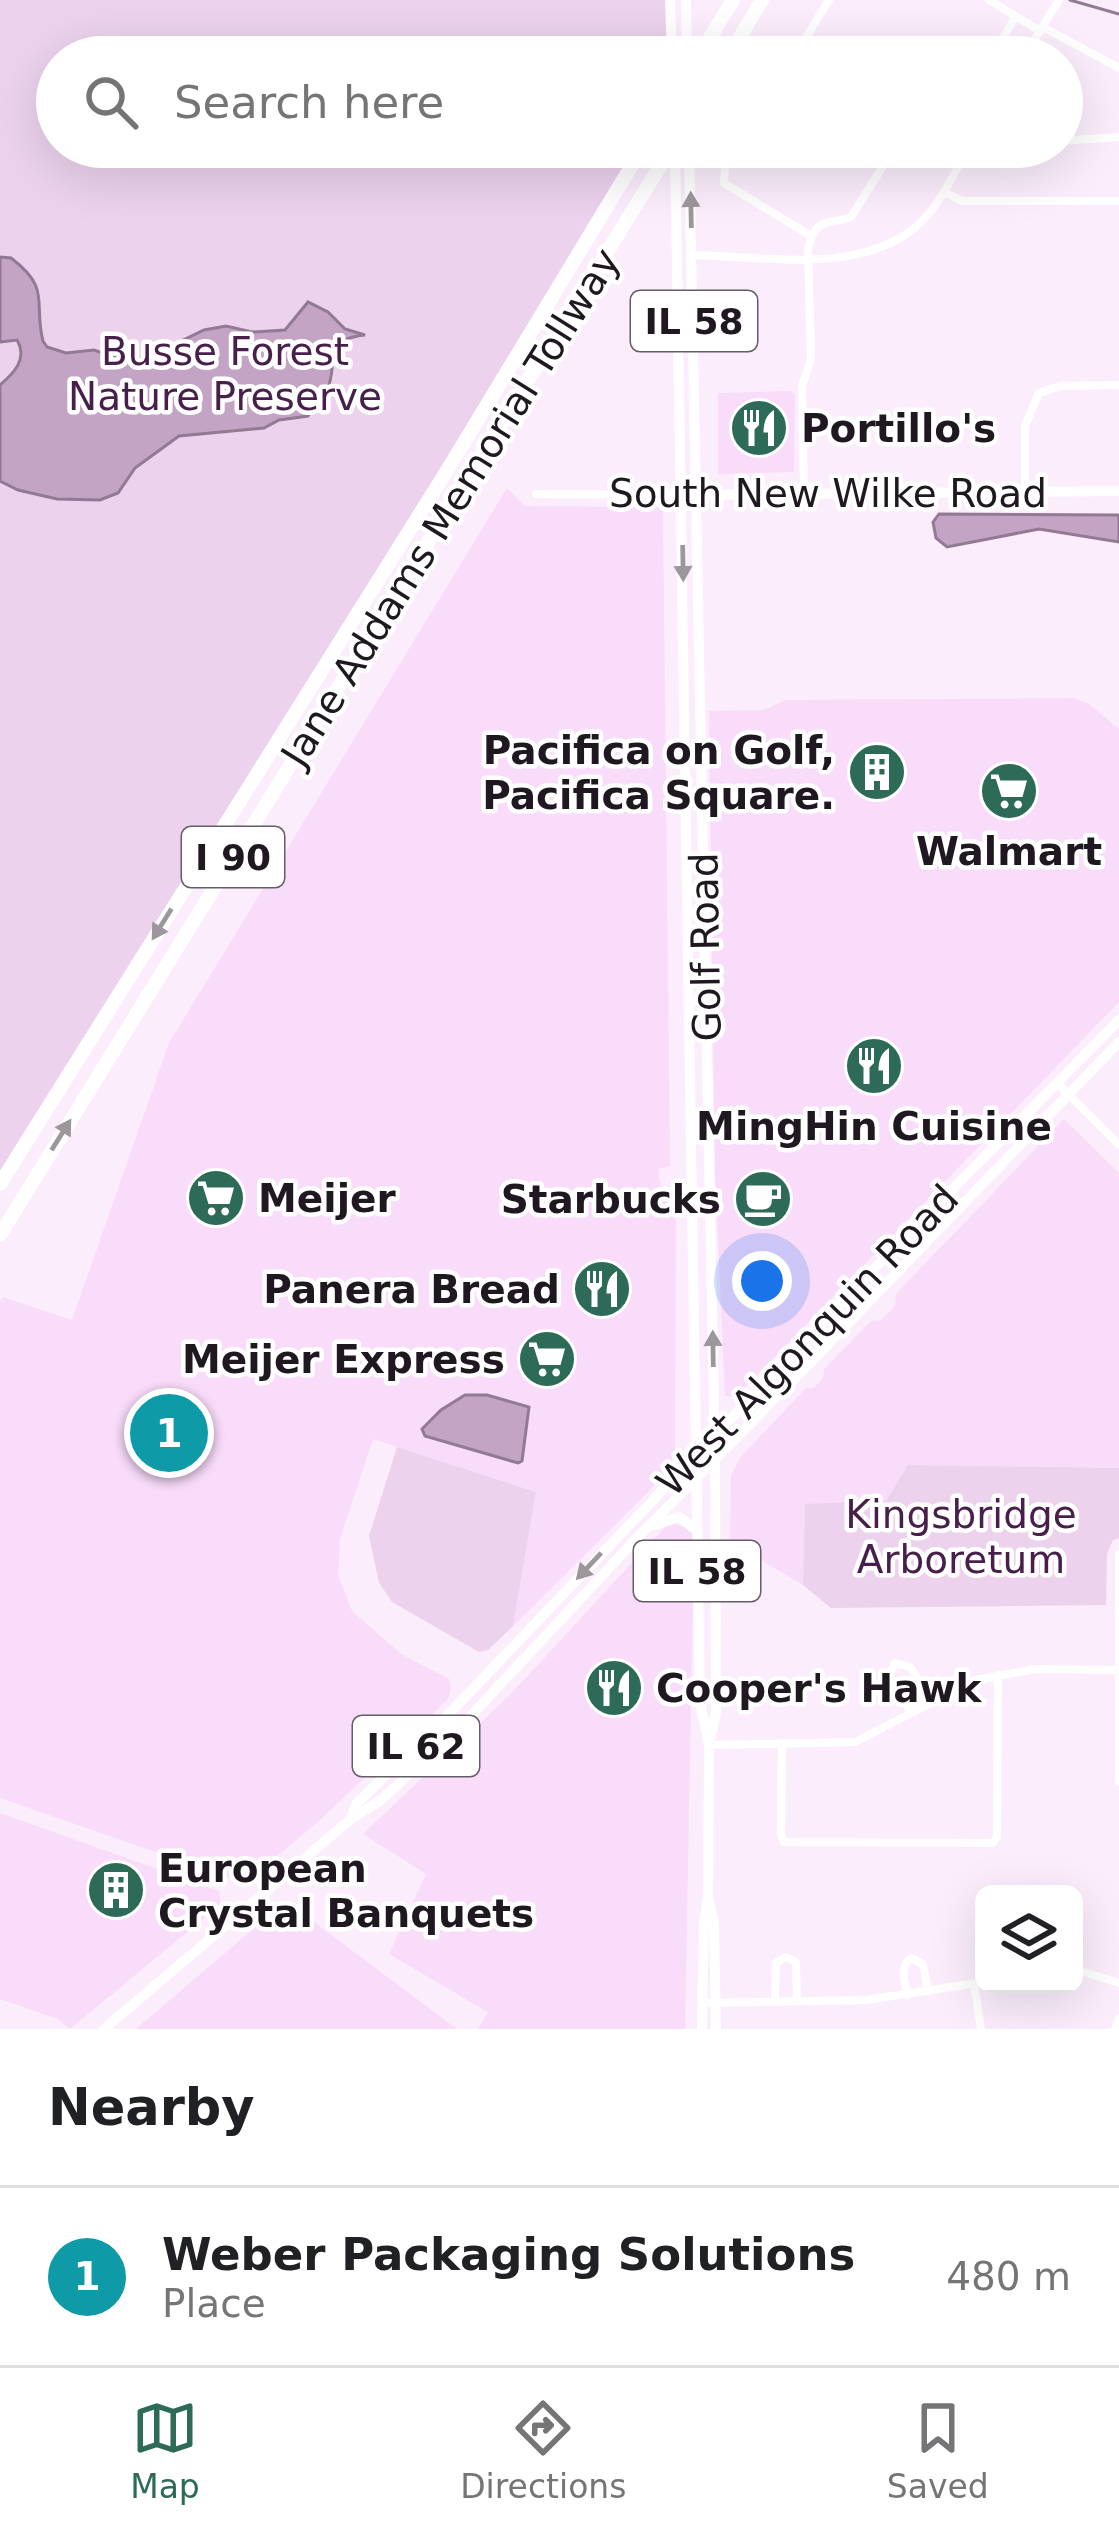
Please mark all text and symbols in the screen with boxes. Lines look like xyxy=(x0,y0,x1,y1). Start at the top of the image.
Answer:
search box xyxy=(36,36,1083,168)
icon: search xyxy=(78,69,144,135)
text: Search here xyxy=(174,76,444,129)
one-way arrow xyxy=(681,190,700,228)
street label: Jane Addams Memorial Tollway xyxy=(270,240,629,777)
road number: IL 58 xyxy=(631,291,757,351)
park label: Busse Forest Nature Preserve xyxy=(68,329,382,419)
restaurant icon: Portillo's xyxy=(728,397,790,459)
place label: Portillo's xyxy=(801,406,996,451)
street label: South New Wilke Road xyxy=(609,471,1047,516)
one-way arrow xyxy=(673,545,693,583)
place label: Pacifica on Golf, Pacifica Square. xyxy=(482,728,835,818)
building icon: Pacifica on Golf, Pacifica Square. xyxy=(846,741,908,803)
supermarket icon: Walmart xyxy=(978,760,1040,822)
road number: I 90 xyxy=(182,827,284,887)
place label: Walmart xyxy=(916,829,1102,874)
street label: Golf Road xyxy=(681,852,730,1042)
one-way arrow xyxy=(152,908,174,940)
restaurant icon: MingHin Cuisine xyxy=(843,1035,905,1097)
place label: MingHin Cuisine xyxy=(696,1104,1052,1149)
one-way arrow xyxy=(50,1118,71,1152)
supermarket icon: Meijer xyxy=(185,1167,247,1229)
cafe icon: Starbucks xyxy=(732,1168,794,1230)
place label: Meijer xyxy=(258,1176,396,1221)
street label: West Algonquin Road xyxy=(647,1176,967,1505)
place label: Starbucks xyxy=(501,1177,721,1222)
your location xyxy=(732,1251,792,1311)
restaurant icon: Panera Bread xyxy=(571,1258,633,1320)
place label: Panera Bread xyxy=(263,1267,560,1312)
supermarket icon: Meijer Express xyxy=(516,1328,578,1390)
one-way arrow xyxy=(703,1329,722,1367)
place label: Meijer Express xyxy=(182,1337,505,1382)
pin: 1 xyxy=(130,1388,208,1478)
park label: Kingsbridge Arboretum xyxy=(845,1492,1077,1582)
road number: IL 58 xyxy=(634,1541,760,1601)
one-way arrow xyxy=(576,1551,603,1580)
restaurant icon: Cooper's Hawk xyxy=(583,1657,645,1719)
place label: Cooper's Hawk xyxy=(656,1666,983,1711)
road number: IL 62 xyxy=(353,1716,479,1776)
place label: European Crystal Banquets xyxy=(158,1846,534,1936)
building icon: European Crystal Banquets xyxy=(85,1859,147,1921)
map controls xyxy=(975,1885,1083,1993)
button: layers xyxy=(975,1885,1083,1993)
text: Nearby xyxy=(48,2078,255,2137)
text: Weber Packaging Solutions xyxy=(162,2228,855,2281)
text: 1 xyxy=(73,2254,101,2299)
text: 480 m xyxy=(946,2254,1071,2299)
text: Place xyxy=(162,2281,266,2326)
tab: Map xyxy=(130,2395,200,2506)
tab: Directions xyxy=(460,2395,626,2506)
tab: Saved xyxy=(887,2395,989,2506)

